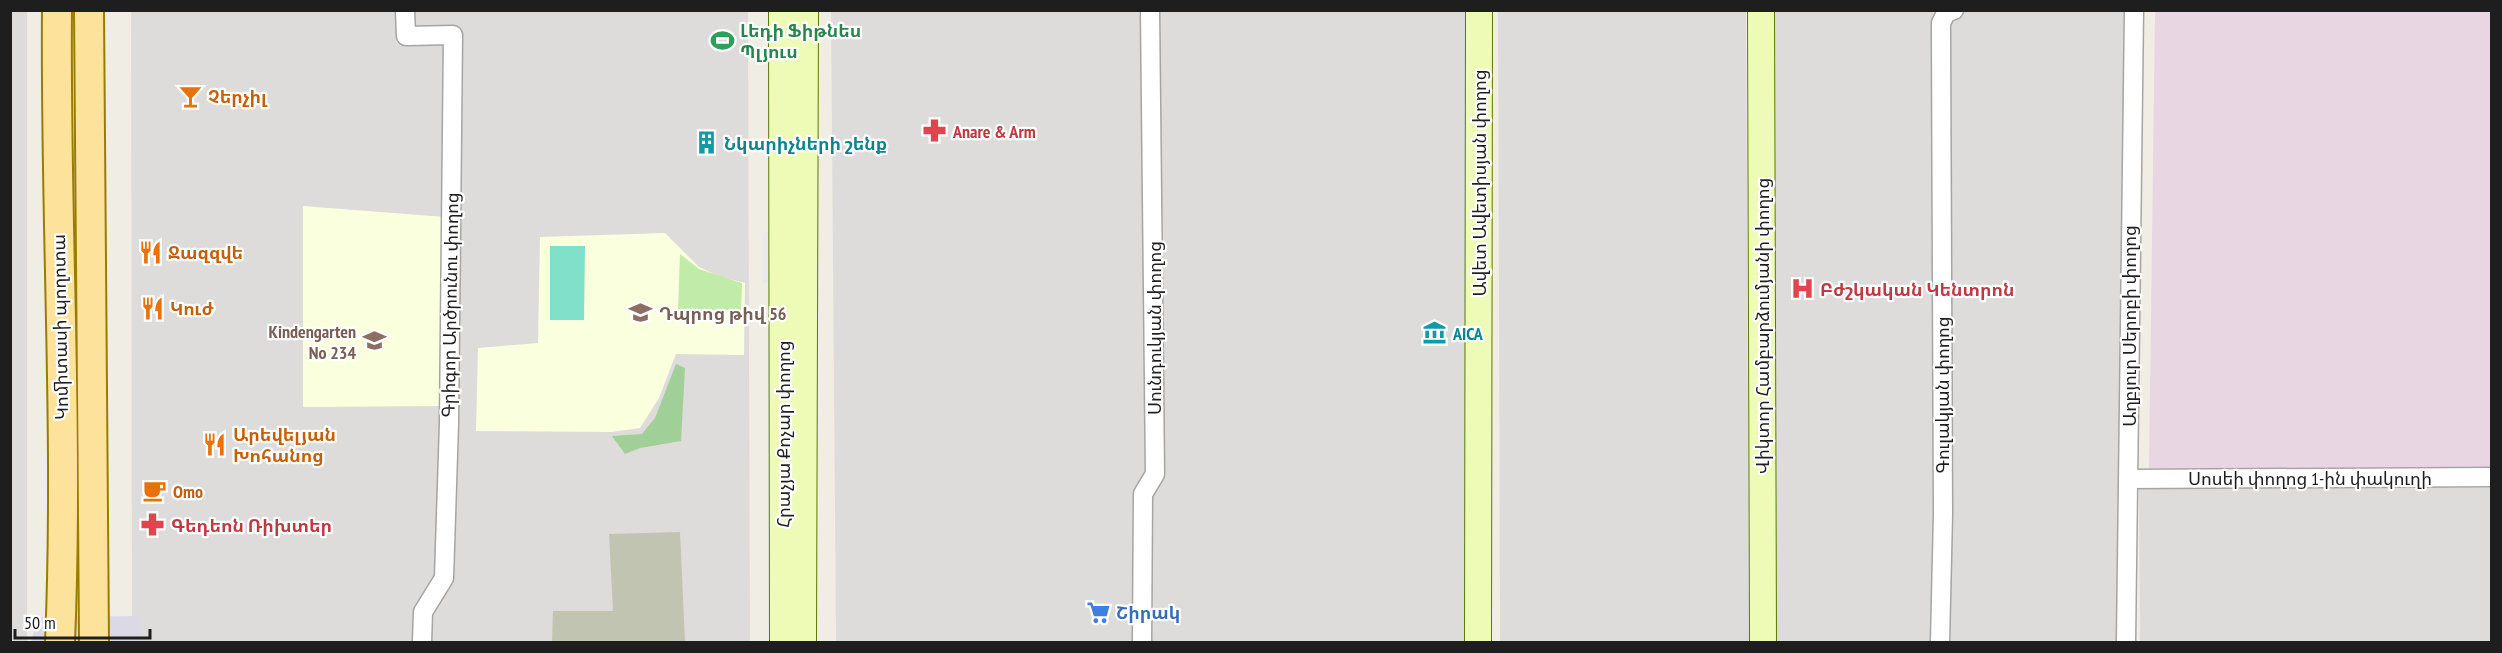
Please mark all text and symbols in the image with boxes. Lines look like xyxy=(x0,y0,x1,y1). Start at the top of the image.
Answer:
place label: Լեդի Ֆիթնես Պլյուս xyxy=(740,19,861,63)
sports icon: Լեդի Ֆիթնես Պլյուս xyxy=(709,27,735,53)
street label: Ավետ Ավետիսյան փողոց xyxy=(1468,69,1491,297)
bar icon: Չերչիլ xyxy=(177,83,203,109)
place label: Չերչիլ xyxy=(208,85,268,108)
pharmacy icon: Anare & Arm xyxy=(922,118,948,144)
place label: Anare & Arm xyxy=(952,120,1036,143)
building icon: Նկարիչների շենք xyxy=(693,130,719,156)
place label: Նկարիչների շենք xyxy=(724,132,887,155)
street label: Վիկտոր Համբարձումյանի փողոց xyxy=(1751,178,1774,474)
street label: Գրիգոր Արծրունու փողոց xyxy=(437,192,463,418)
street label: Աղբյուր Սերոբի փողոց xyxy=(2118,225,2141,427)
street label: Կոմիտասի պողոտա xyxy=(47,234,73,420)
restaurant icon: Ջազզվե xyxy=(137,239,163,265)
place label: Ջազզվե xyxy=(168,241,243,264)
street label: Սունդուկյան փողոց xyxy=(1143,241,1166,415)
hospital icon: Բժշկական Կենտրոն xyxy=(1789,276,1815,302)
place label: Բժշկական Կենտրոն xyxy=(1820,278,2015,301)
restaurant icon: Կուժ xyxy=(139,295,165,321)
place label: Կուժ xyxy=(170,297,215,320)
school or university icon: Դպրոց թիվ 56 xyxy=(628,300,654,326)
place label: Դպրոց թիվ 56 xyxy=(659,302,786,325)
street label: Գուլակյան փողոց xyxy=(1931,316,1954,474)
place label: Kindengarten No 234 xyxy=(269,320,356,364)
museum icon: AICA xyxy=(1422,320,1448,346)
place label: AICA xyxy=(1452,322,1484,345)
school or university icon: Kindengarten No 234 xyxy=(361,328,387,354)
street label: Հրաչյա Քոչար փողոց xyxy=(772,340,795,528)
place label: Արեվելյան Խոհանոց xyxy=(233,423,336,467)
restaurant icon: Արեվելյան Խոհանոց xyxy=(202,431,228,457)
street label: Սոսեի փողոց 1-ին փակուղի xyxy=(2188,467,2432,490)
cafe icon: Omo xyxy=(142,478,168,504)
place label: Omo xyxy=(173,480,203,503)
pharmacy icon: Գեդեոն Ռիխտեր xyxy=(140,512,166,538)
place label: Գեդեոն Ռիխտեր xyxy=(171,514,332,537)
supermarket icon: Շիրակ xyxy=(1085,599,1111,625)
place label: Շիրակ xyxy=(1116,601,1180,624)
scale bar xyxy=(15,602,150,640)
text: 50 m xyxy=(24,611,56,634)

